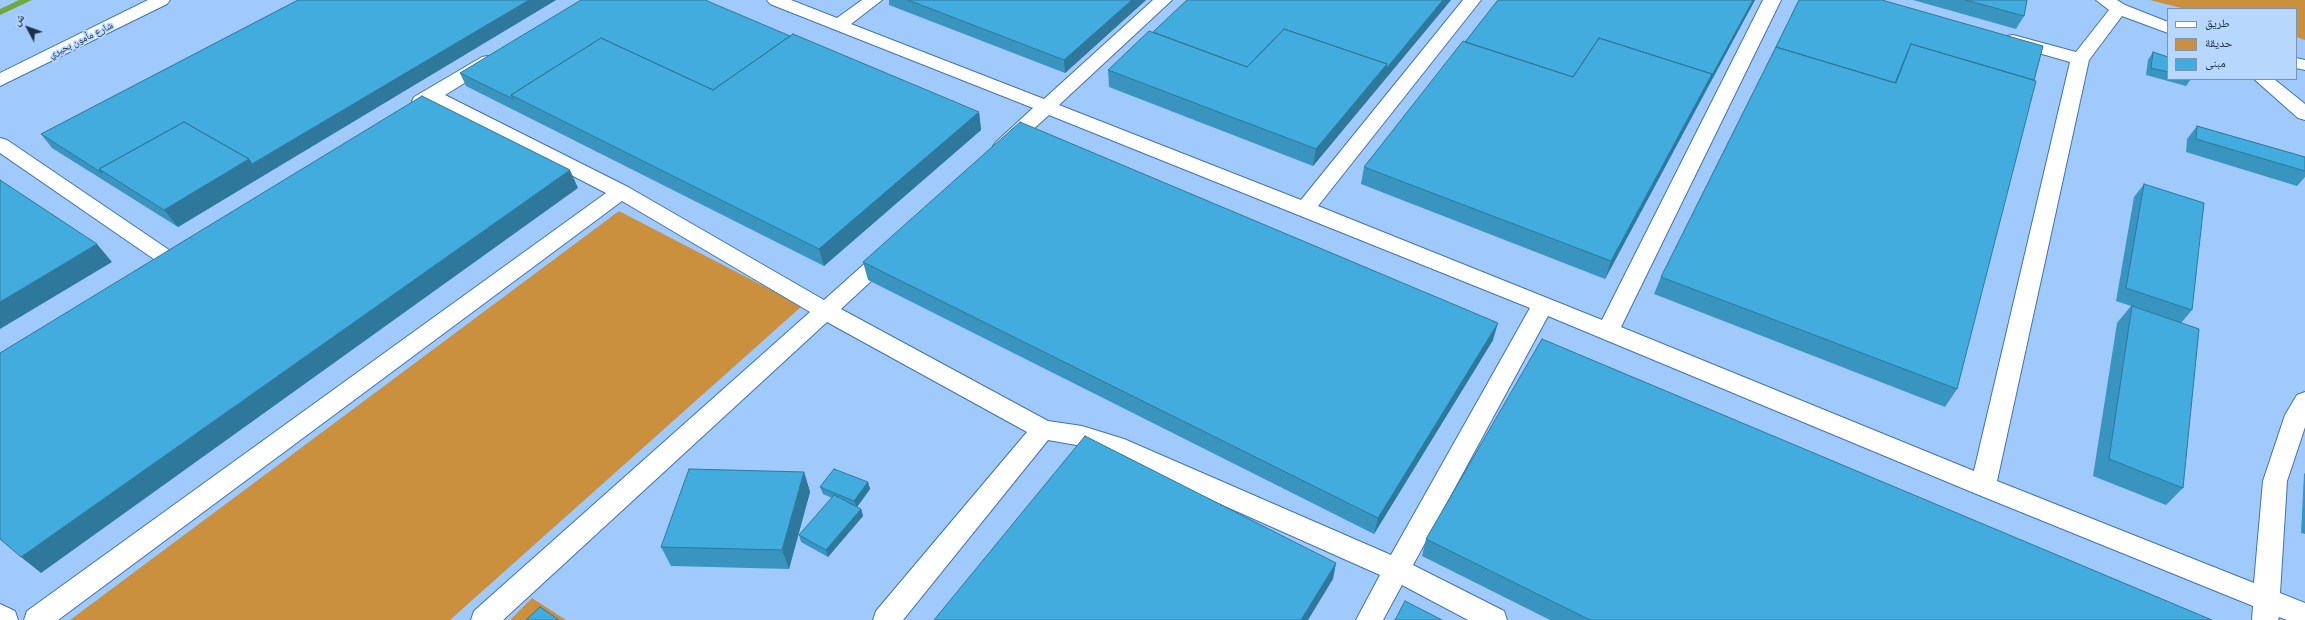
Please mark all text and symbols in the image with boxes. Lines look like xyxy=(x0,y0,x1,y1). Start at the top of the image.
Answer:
north arrow xyxy=(8,8,48,48)
legend xyxy=(2167,8,2297,80)
text: ش xyxy=(10,11,27,28)
text: طريق xyxy=(2205,16,2230,30)
street label: شارع مأمون بحيري xyxy=(47,19,115,61)
text: حديقة xyxy=(2205,36,2233,50)
text: مبنى xyxy=(2205,56,2226,70)

